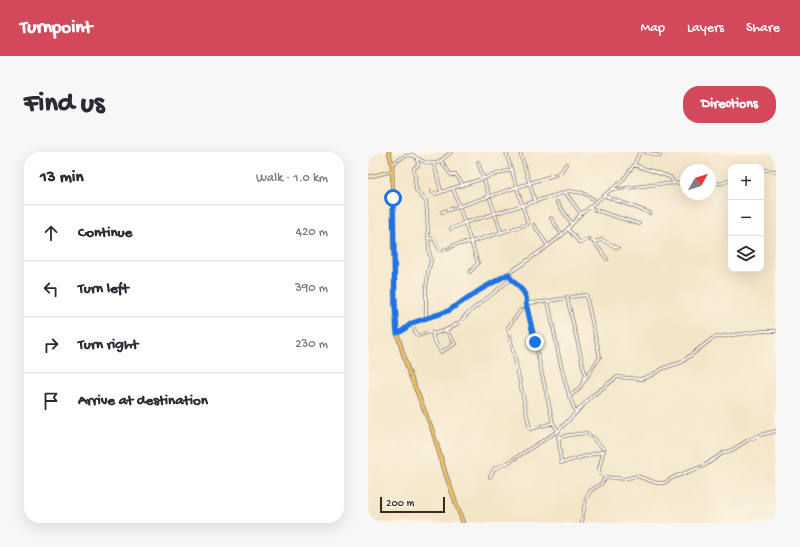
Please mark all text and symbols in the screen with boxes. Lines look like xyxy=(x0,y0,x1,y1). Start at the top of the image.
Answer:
text: Turnpoint xyxy=(20,17,92,40)
text: Map xyxy=(641,20,665,37)
text: Layers xyxy=(687,20,724,37)
text: Share xyxy=(746,20,780,37)
button: Directions xyxy=(683,86,776,123)
text: Find us xyxy=(24,88,104,121)
north arrow xyxy=(680,164,716,200)
map controls xyxy=(728,164,764,272)
button: + xyxy=(728,164,764,200)
text: 13 min xyxy=(40,168,84,188)
text: Walk · 1.0 km xyxy=(256,171,328,186)
route start xyxy=(384,189,402,207)
button: − xyxy=(728,200,764,236)
icon: ahead xyxy=(40,222,62,244)
text: Continue xyxy=(78,224,132,242)
text: 420 m xyxy=(296,225,328,240)
button: layers xyxy=(728,236,764,272)
icon: left xyxy=(40,278,62,300)
text: Turn left xyxy=(78,280,129,298)
text: 390 m xyxy=(295,281,328,296)
route end xyxy=(526,333,544,351)
icon: right xyxy=(40,334,62,356)
text: Turn right xyxy=(78,336,138,354)
text: 230 m xyxy=(295,337,328,352)
icon: arrive xyxy=(40,390,62,412)
text: Arrive at destination xyxy=(78,392,208,410)
scale bar xyxy=(380,495,445,514)
text: 200 m xyxy=(386,498,414,510)

